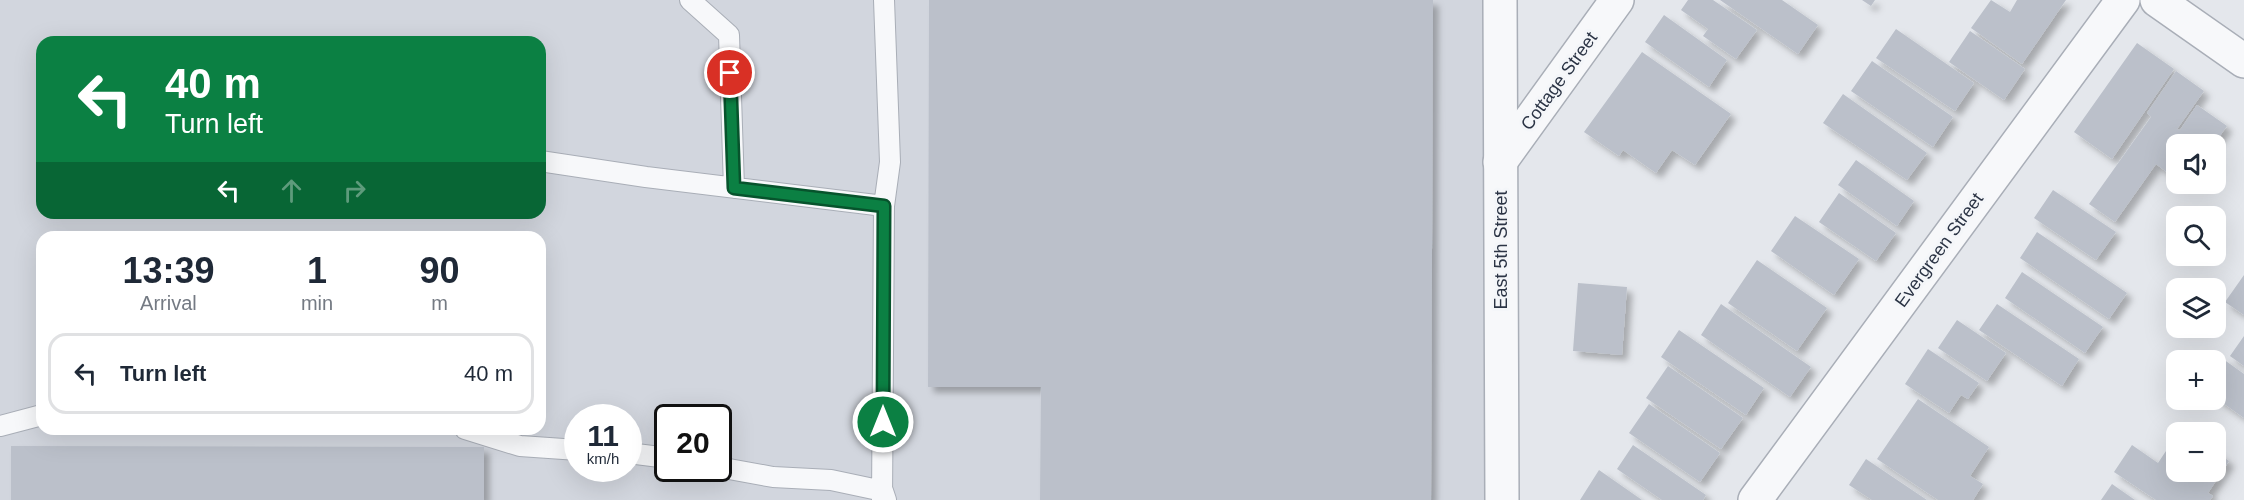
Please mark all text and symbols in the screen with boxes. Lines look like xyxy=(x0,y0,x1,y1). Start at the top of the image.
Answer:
street label: Cottage Street xyxy=(1517,28,1601,134)
pin xyxy=(704,47,755,98)
icon: arrive xyxy=(713,56,746,89)
icon: left xyxy=(66,60,144,138)
text: 40 m xyxy=(165,60,261,107)
text: Turn left xyxy=(165,109,263,139)
map controls xyxy=(2166,134,2226,482)
button: sound xyxy=(2166,134,2226,194)
icon: left xyxy=(212,174,245,207)
icon: ahead xyxy=(275,174,308,207)
icon: right xyxy=(338,174,371,207)
street label: Evergreen Street xyxy=(1891,189,1987,311)
street label: East 5th Street xyxy=(1491,190,1511,310)
button: search xyxy=(2166,206,2226,266)
text: 13:39 xyxy=(122,250,214,291)
text: 1 xyxy=(307,250,327,291)
text: 90 xyxy=(420,250,460,291)
button: layers xyxy=(2166,278,2226,338)
text: Arrival xyxy=(140,292,197,314)
text: min xyxy=(301,292,333,314)
text: m xyxy=(431,292,448,314)
button: + xyxy=(2166,350,2226,410)
icon: left xyxy=(69,357,102,390)
text: Turn left xyxy=(120,361,206,386)
text: 40 m xyxy=(464,361,513,386)
position arrow xyxy=(851,390,915,454)
speed limit sign: 20 xyxy=(654,404,732,482)
text: 11 xyxy=(587,419,619,452)
button: − xyxy=(2166,422,2226,482)
text: km/h xyxy=(587,450,619,467)

